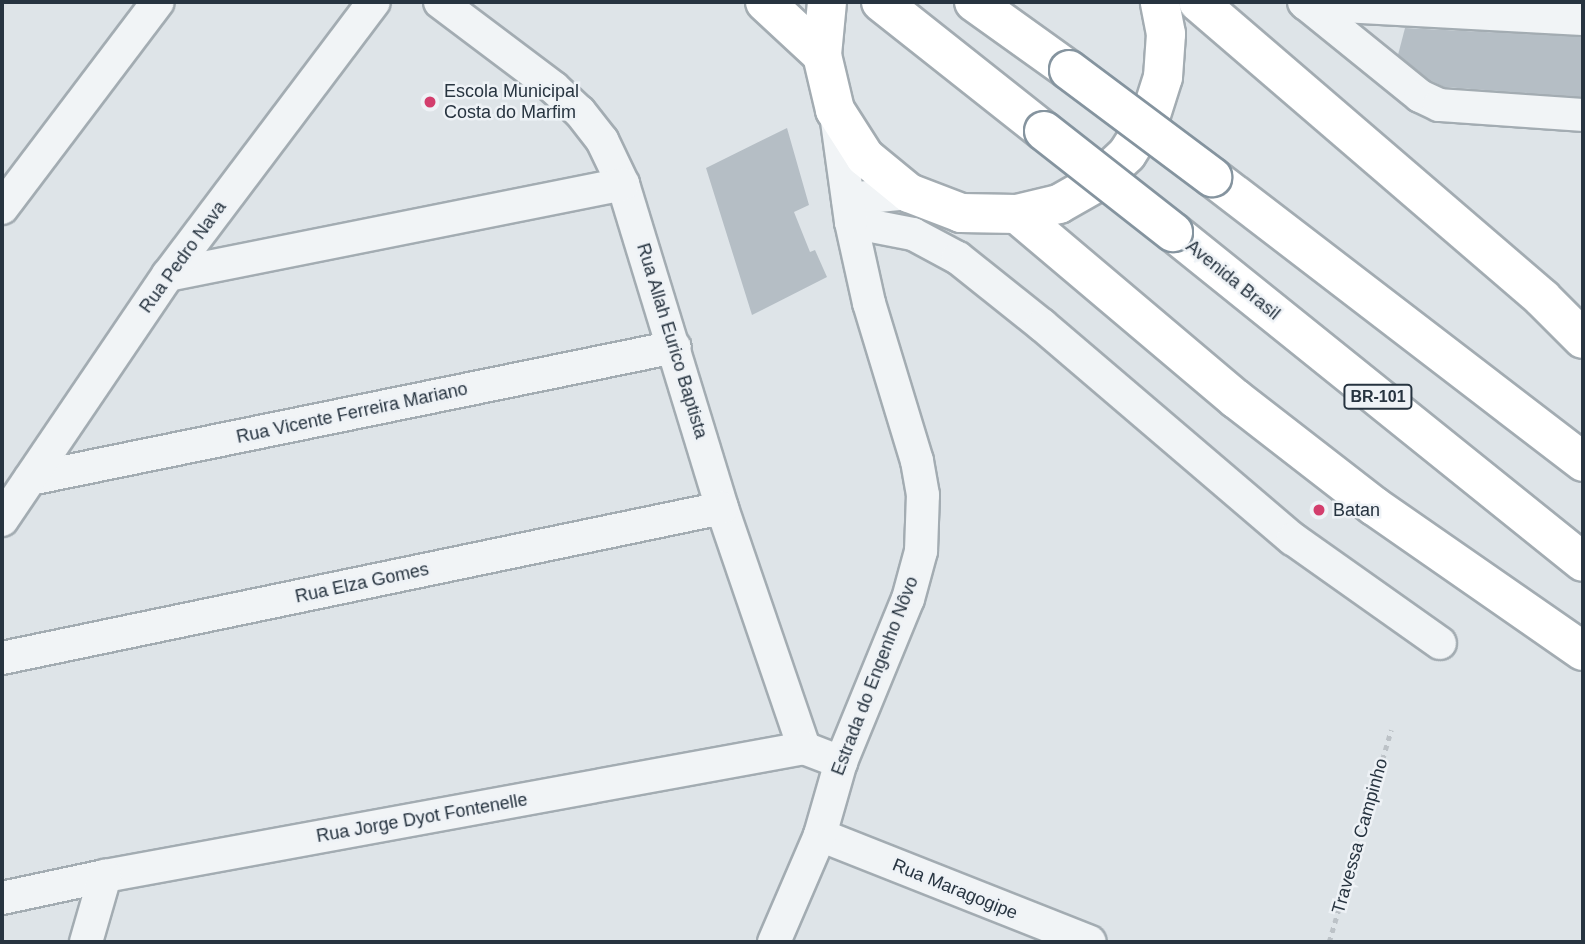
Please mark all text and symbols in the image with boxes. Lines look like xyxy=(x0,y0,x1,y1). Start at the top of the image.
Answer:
place label: Escola Municipal Costa do Marfim xyxy=(444,81,579,124)
marker: Escola Municipal Costa do Marfim xyxy=(422,94,438,110)
street label: Rua Pedro Nava xyxy=(135,197,231,317)
street label: Avenida Brasil xyxy=(1182,236,1284,324)
street label: Rua Allah Eurico Baptista xyxy=(632,240,712,442)
street label: Rua Vicente Ferreira Mariano xyxy=(234,378,470,448)
road number: BR-101 xyxy=(1343,384,1413,410)
place label: Batan xyxy=(1333,499,1380,521)
marker: Batan xyxy=(1311,502,1327,518)
street label: Rua Elza Gomes xyxy=(293,558,431,608)
street label: Estrada do Engenho Nôvo xyxy=(827,574,923,778)
street label: Travessa Campinho xyxy=(1328,756,1392,916)
street label: Rua Jorge Dyot Fontenelle xyxy=(315,789,529,847)
street label: Rua Maragogipe xyxy=(889,854,1021,924)

